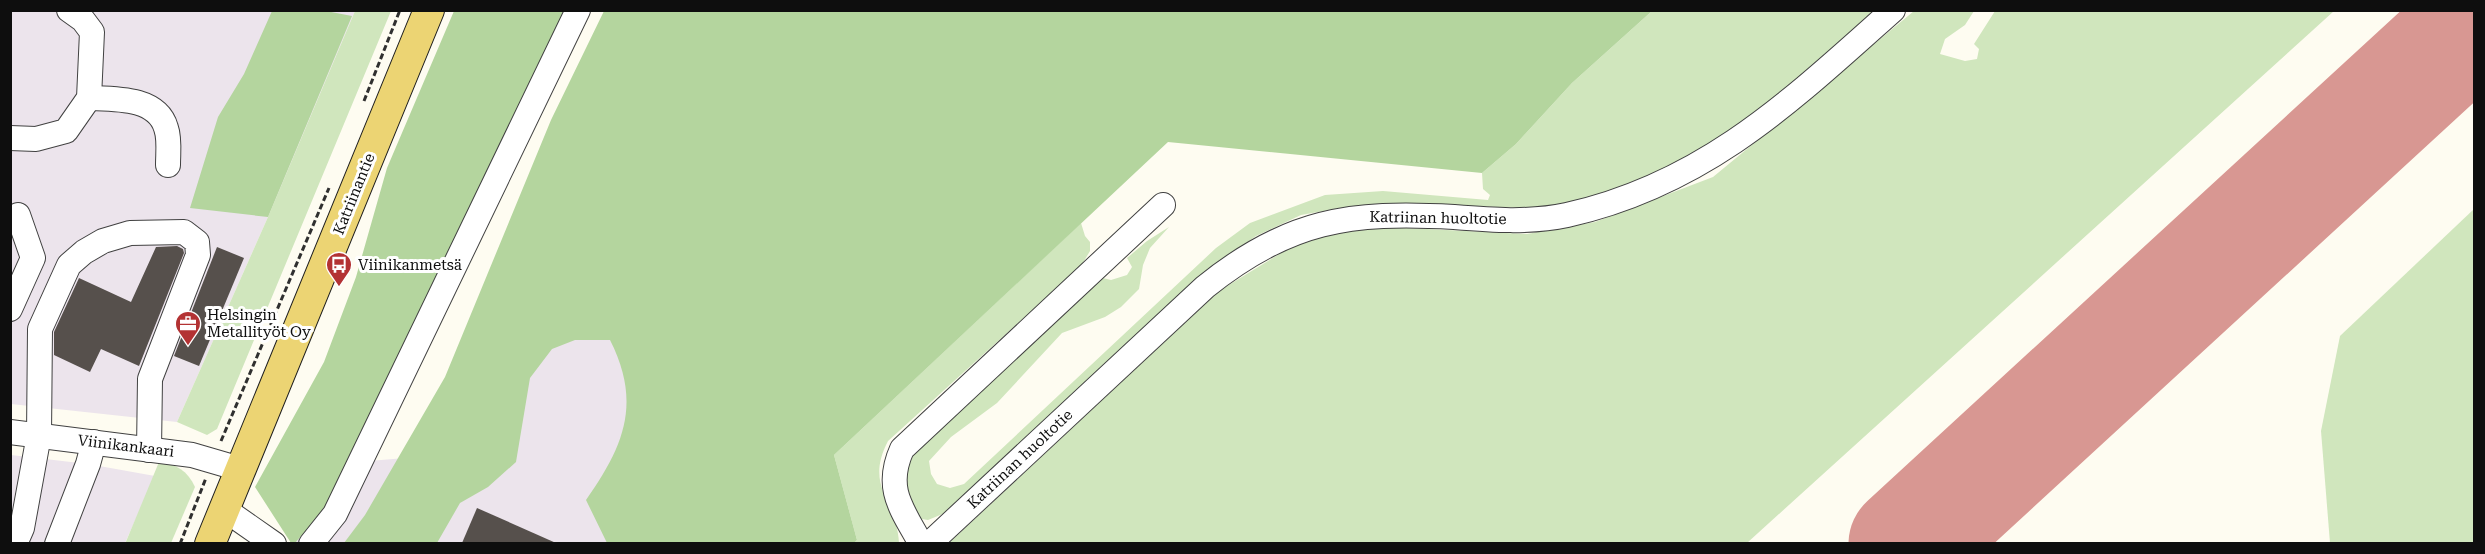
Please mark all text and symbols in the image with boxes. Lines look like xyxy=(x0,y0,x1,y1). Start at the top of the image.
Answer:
street label: Katriinantie xyxy=(330,151,378,237)
street label: Katriinan huoltotie xyxy=(1369,208,1507,228)
bus stop icon: Viinikanmetsä xyxy=(324,250,354,288)
place label: Viinikanmetsä xyxy=(358,256,462,274)
place label: Helsingin Metallityöt Oy xyxy=(207,306,311,341)
office icon: Helsingin Metallityöt Oy xyxy=(173,309,203,347)
street label: Katriinan huoltotie xyxy=(964,406,1076,512)
street label: Viinikankaari xyxy=(77,431,176,461)

